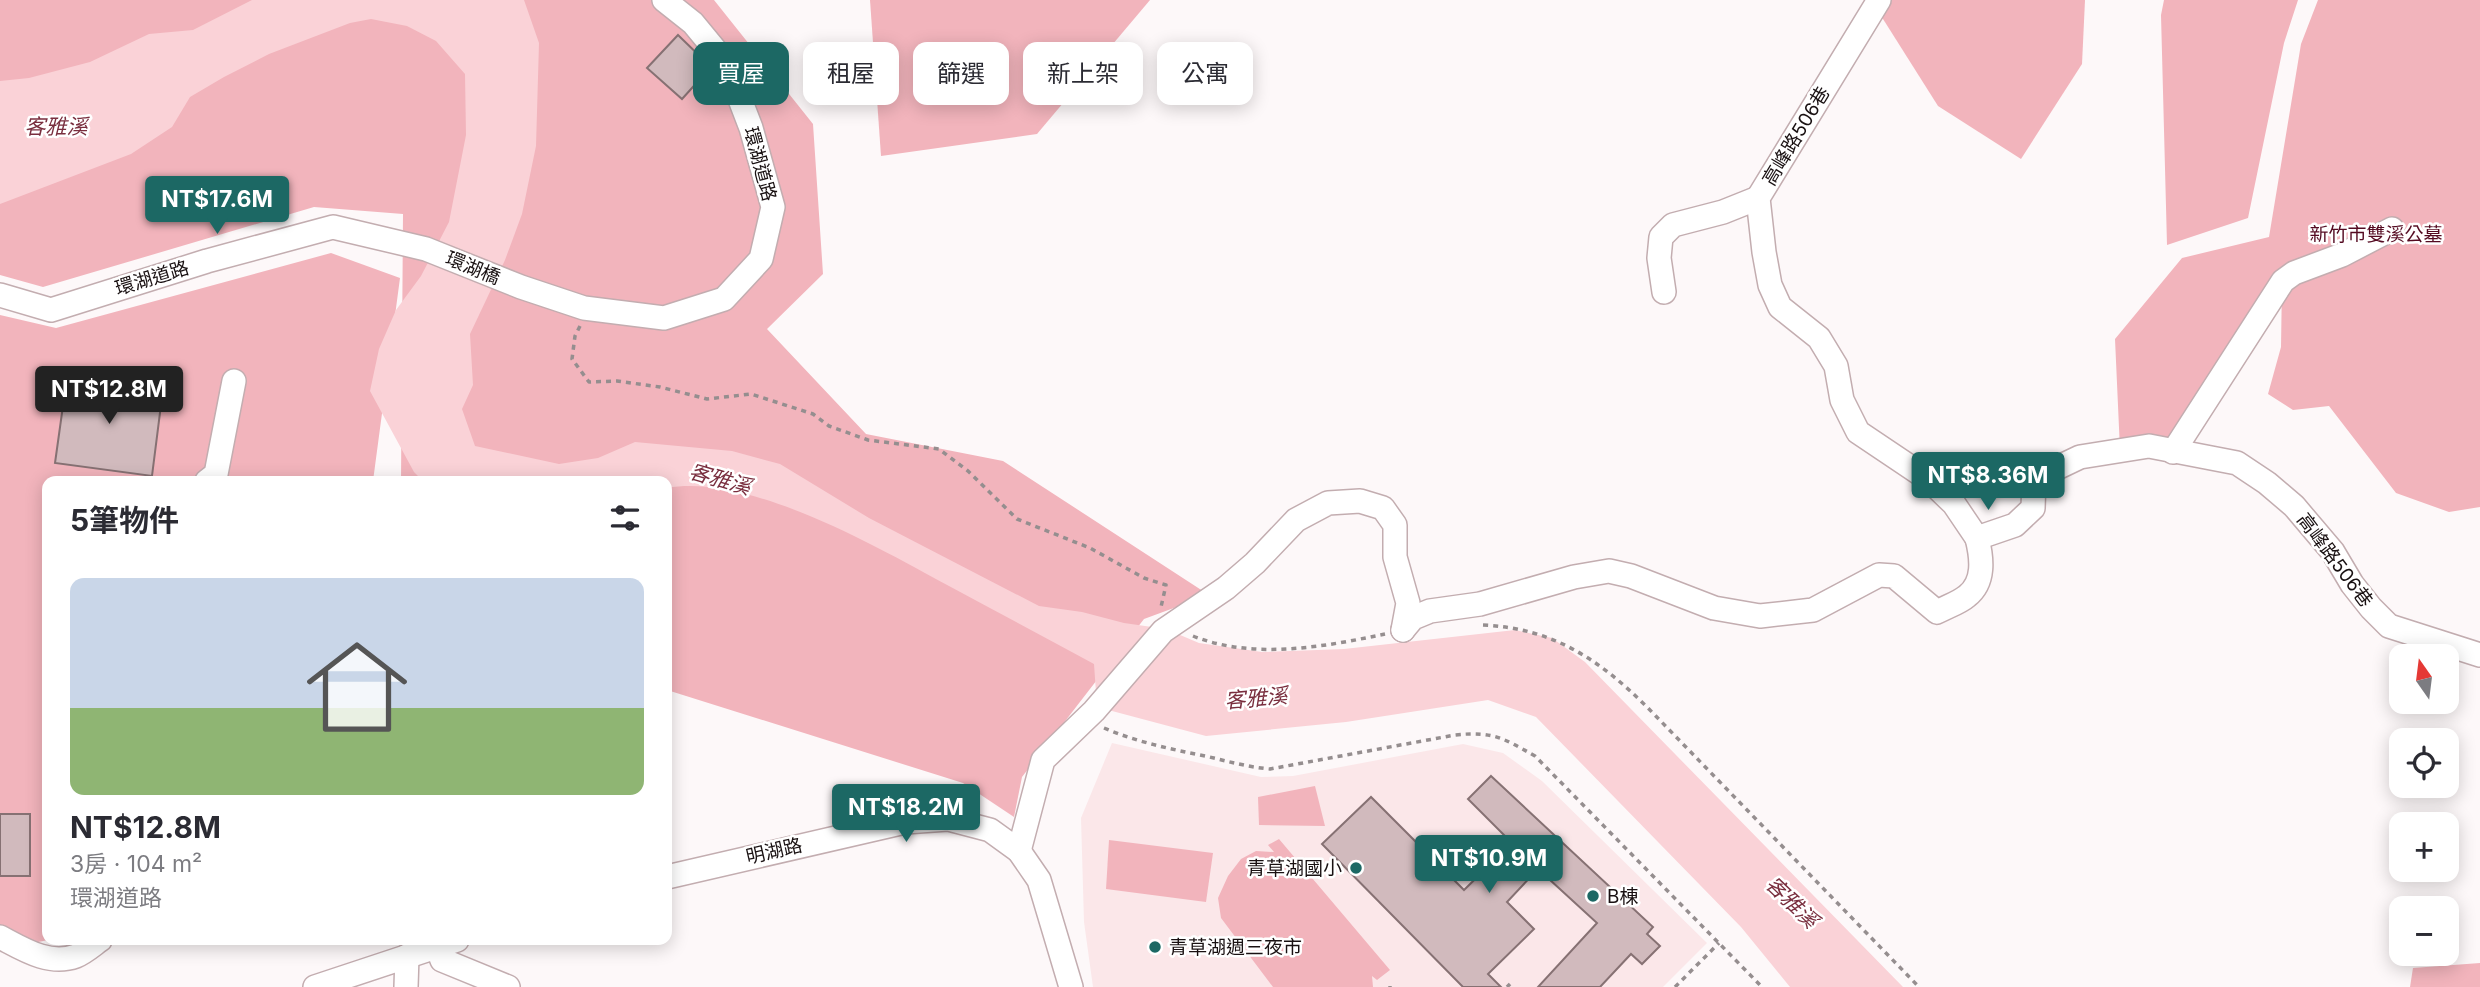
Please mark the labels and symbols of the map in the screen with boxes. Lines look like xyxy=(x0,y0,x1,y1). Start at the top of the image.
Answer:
street label: 高峰路506巷 xyxy=(1757,82,1835,190)
water label: 客雅溪 xyxy=(25,114,90,139)
street label: 環湖道路 xyxy=(739,124,781,204)
pin: NT$17.6M xyxy=(145,176,289,236)
park label: 新竹市雙溪公墓 xyxy=(2309,223,2443,246)
street label: 環湖橋 xyxy=(442,247,504,289)
street label: 環湖道路 xyxy=(112,256,192,300)
pin: NT$12.8M xyxy=(37,366,181,426)
pin: NT$8.36M xyxy=(1916,452,2060,512)
water label: 客雅溪 xyxy=(686,458,757,501)
street label: 高峰路506巷 xyxy=(2292,509,2378,611)
north arrow xyxy=(2389,644,2459,714)
water label: 客雅溪 xyxy=(1224,683,1291,713)
pin: NT$18.2M xyxy=(834,784,978,844)
street label: 明湖路 xyxy=(744,833,804,869)
pin: NT$10.9M xyxy=(1417,836,1561,895)
place label: 青草湖國小 xyxy=(1247,857,1342,880)
marker: 青草湖國小 xyxy=(1348,860,1364,876)
water label: 客雅溪 xyxy=(1761,871,1826,935)
place label: B棟 xyxy=(1607,885,1638,908)
marker: B棟 xyxy=(1585,888,1601,904)
place label: 青草湖週三夜市 xyxy=(1169,936,1302,959)
marker: 青草湖週三夜市 xyxy=(1147,939,1163,955)

